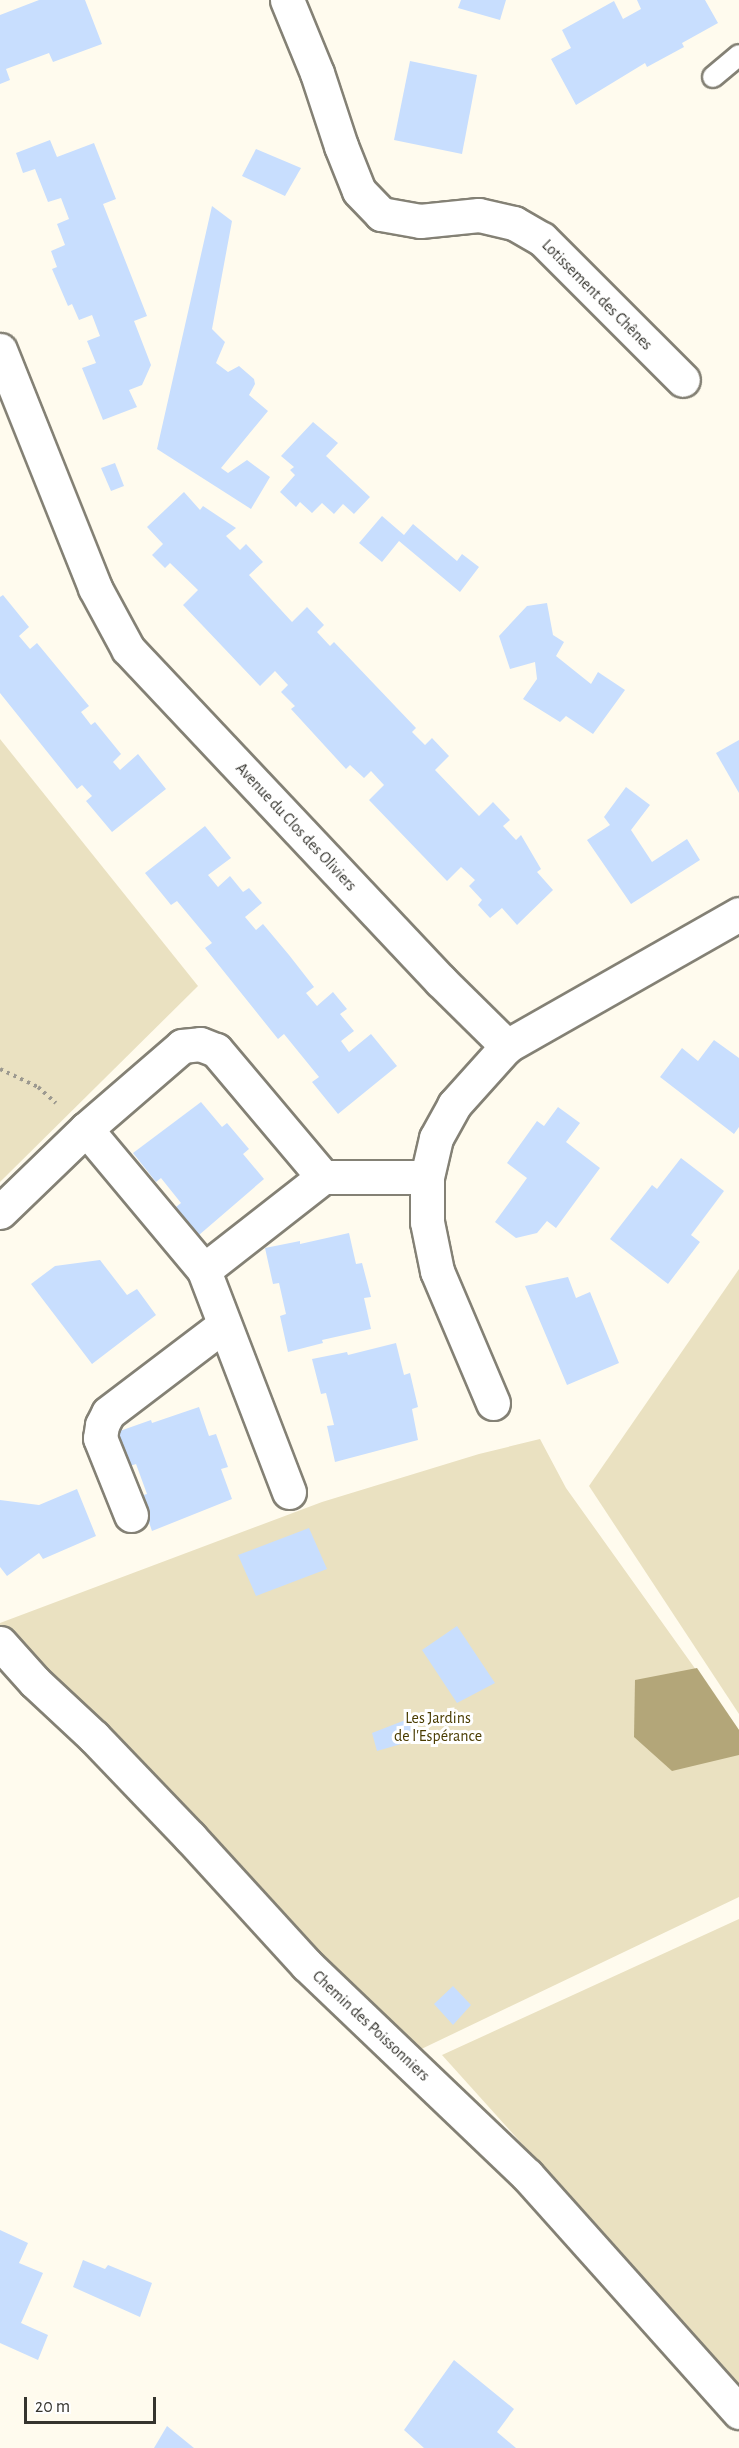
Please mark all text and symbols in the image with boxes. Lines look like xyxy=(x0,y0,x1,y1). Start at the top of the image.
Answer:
street label: Lotissement des Chênes xyxy=(538,236,656,354)
street label: Avenue du Clos des Oliviers xyxy=(232,759,360,895)
park label: Les Jardins de l'Espérance xyxy=(394,1708,482,1746)
street label: Chemin des Poissonniers xyxy=(308,1967,434,2085)
scale bar xyxy=(27,2385,159,2423)
text: 20 m xyxy=(35,2398,70,2416)

